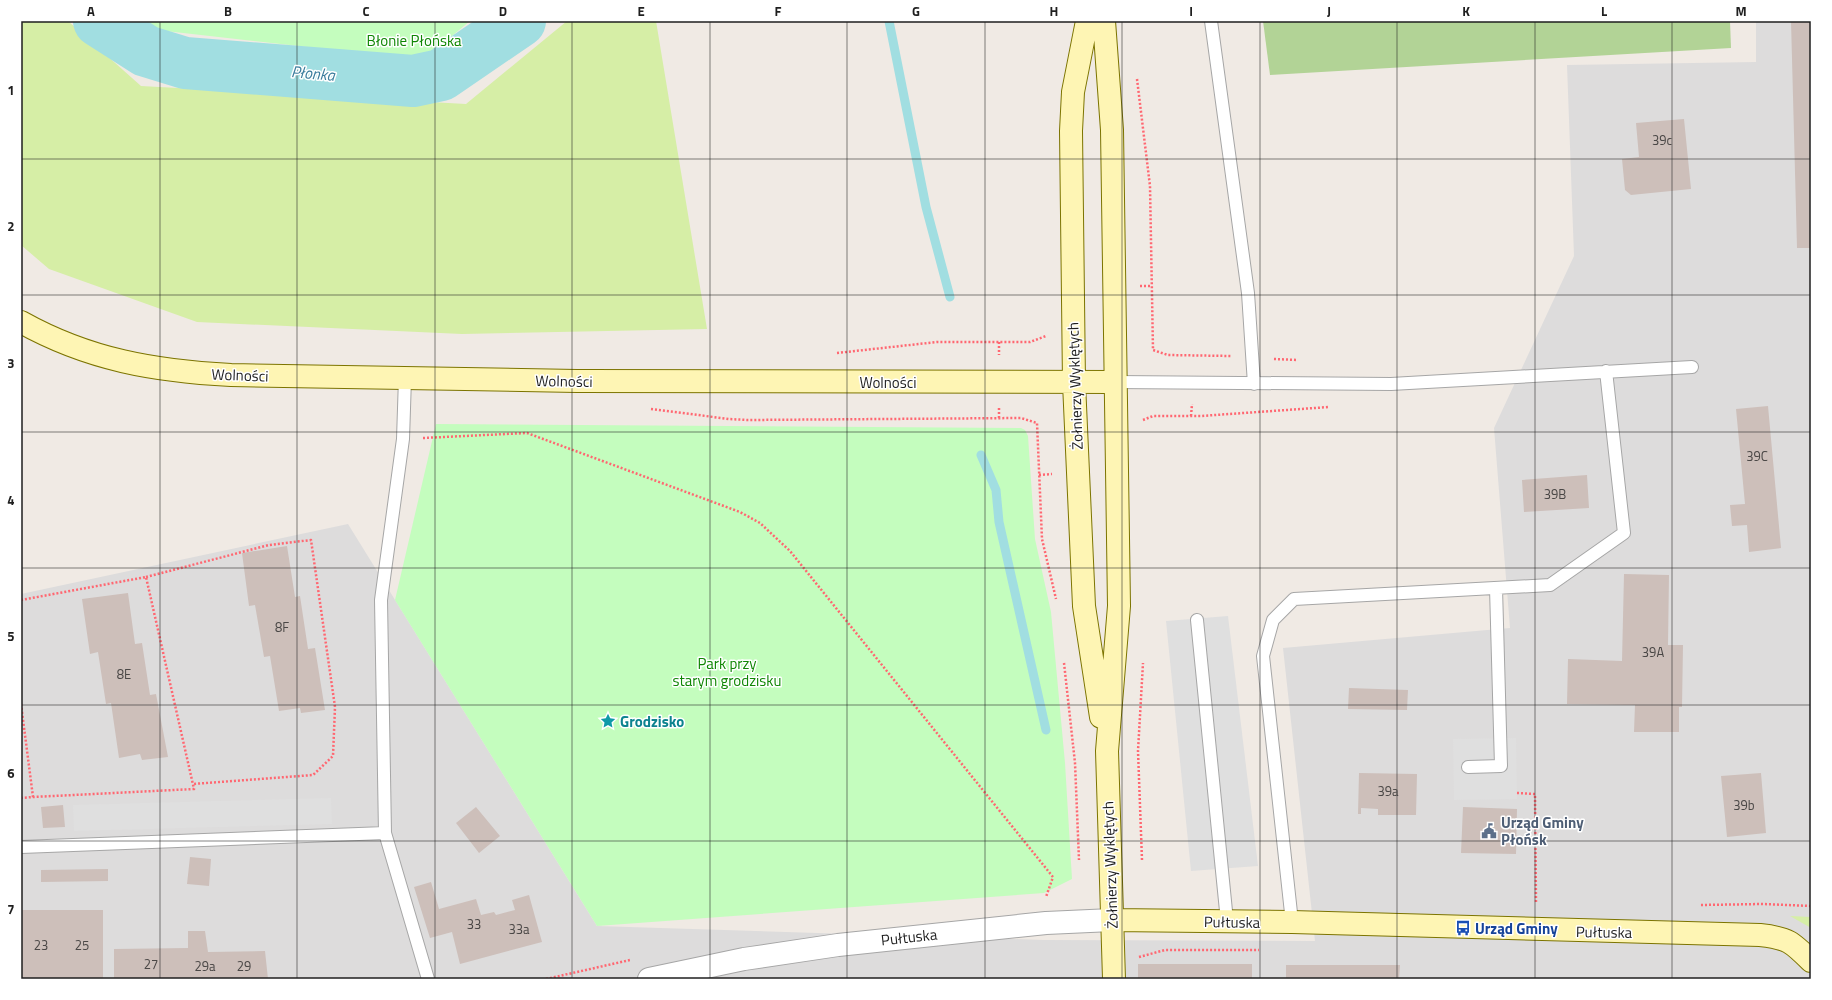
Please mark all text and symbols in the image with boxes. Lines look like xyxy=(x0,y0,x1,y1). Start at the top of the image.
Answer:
text: A xyxy=(87,1,95,21)
text: B xyxy=(224,1,232,21)
text: C xyxy=(362,1,370,21)
text: D xyxy=(499,1,507,21)
text: E xyxy=(637,1,645,21)
text: F xyxy=(775,1,782,21)
text: G xyxy=(912,1,920,21)
text: H xyxy=(1050,1,1058,21)
text: I xyxy=(1189,1,1193,21)
text: J xyxy=(1327,1,1331,21)
text: K xyxy=(1462,1,1470,21)
text: L xyxy=(1601,1,1607,21)
text: M xyxy=(1735,1,1747,21)
park label: Błonie Płońska xyxy=(366,29,462,52)
water label: Płonka xyxy=(290,59,337,87)
text: 1 xyxy=(7,80,15,100)
house number: 39c xyxy=(1652,130,1672,150)
text: 2 xyxy=(7,216,15,236)
street label: Żołnierzy Wyklętych xyxy=(1061,322,1089,450)
text: 3 xyxy=(7,353,15,373)
street label: Wolności xyxy=(211,363,269,387)
street label: Wolności xyxy=(535,369,593,393)
street label: Wolności xyxy=(859,371,917,394)
house number: 39C xyxy=(1746,446,1768,466)
house number: 39B xyxy=(1544,484,1566,504)
text: 4 xyxy=(7,490,15,510)
house number: 8F xyxy=(275,617,289,637)
text: 5 xyxy=(7,626,15,646)
house number: 39A xyxy=(1642,642,1664,662)
park label: Park przy starym grodzisku xyxy=(673,652,781,692)
house number: 8E xyxy=(117,664,131,684)
place label: Grodzisko xyxy=(620,710,684,733)
place icon: Grodzisko xyxy=(599,712,617,730)
text: 6 xyxy=(7,763,15,783)
house number: 39a xyxy=(1377,781,1399,801)
house number: 39b xyxy=(1733,795,1755,815)
street label: Żołnierzy Wyklętych xyxy=(1096,801,1124,929)
place label: Urząd Gminy Płońsk xyxy=(1501,811,1584,851)
public building icon: Urząd Gminy Płońsk xyxy=(1480,822,1498,840)
text: 7 xyxy=(7,899,15,919)
street label: Pułtuska xyxy=(1204,910,1261,934)
house number: 33 xyxy=(467,914,481,934)
place label: Urząd Gminy xyxy=(1475,917,1558,940)
house number: 33a xyxy=(508,919,530,939)
bus stop icon: Urząd Gminy xyxy=(1454,919,1472,937)
street label: Pułtuska xyxy=(1576,920,1633,944)
street label: Pułtuska xyxy=(880,923,939,951)
house number: 23 xyxy=(34,935,48,955)
house number: 25 xyxy=(75,935,89,955)
house number: 27 xyxy=(144,954,158,974)
house number: 29a xyxy=(194,956,216,976)
house number: 29 xyxy=(237,956,251,976)

